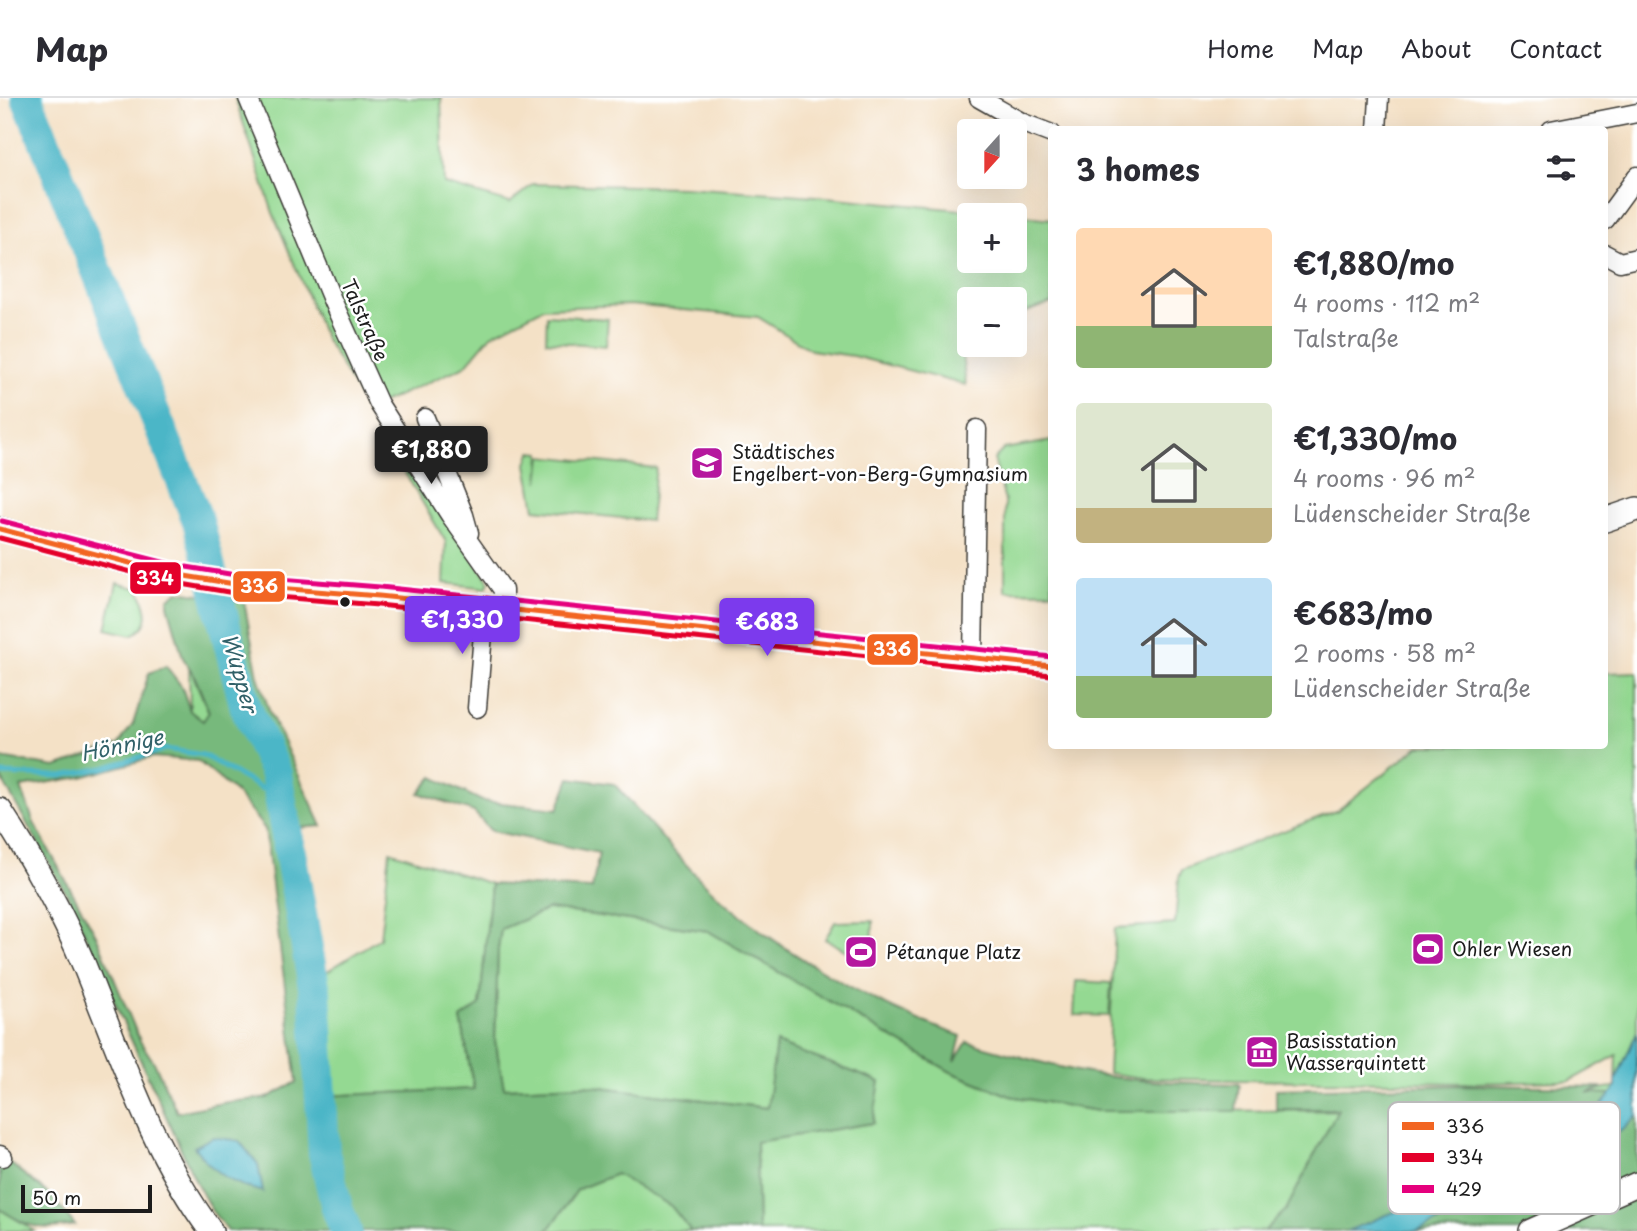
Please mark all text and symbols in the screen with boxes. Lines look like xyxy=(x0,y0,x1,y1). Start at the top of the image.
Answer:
text: Map xyxy=(35,23,108,73)
text: Home xyxy=(1207,30,1274,66)
text: Map xyxy=(1312,30,1363,66)
text: About xyxy=(1401,30,1471,66)
text: Contact xyxy=(1509,30,1602,66)
north arrow xyxy=(957,119,1027,189)
map controls xyxy=(957,119,1027,357)
text: 3 homes xyxy=(1076,146,1200,191)
icon: filters xyxy=(1542,149,1580,187)
button: + xyxy=(957,203,1027,273)
text: €1,880/mo xyxy=(1293,240,1454,285)
icon: home xyxy=(1132,256,1216,340)
street label: Talstraße xyxy=(335,274,396,365)
text: 4 rooms · 112 m² xyxy=(1293,285,1480,320)
button: − xyxy=(957,287,1027,357)
text: Talstraße xyxy=(1293,320,1399,355)
text: €1,330/mo xyxy=(1293,415,1457,460)
pin: €1,880 xyxy=(374,426,488,486)
text: €1,880 xyxy=(391,431,471,466)
icon: home xyxy=(1132,431,1216,515)
place label: Städtisches Engelbert-von-Berg-Gymnasium xyxy=(732,437,1028,487)
school or university icon: Städtisches Engelbert-von-Berg-Gymnasium xyxy=(688,444,726,482)
text: 4 rooms · 96 m² xyxy=(1293,460,1476,495)
text: Lüdenscheider Straße xyxy=(1293,495,1531,530)
line badge: 334 xyxy=(129,561,182,595)
text: 334 xyxy=(136,563,174,591)
line badge: 336 xyxy=(232,570,286,603)
text: 336 xyxy=(240,571,278,599)
text: €683/mo xyxy=(1293,590,1433,635)
unlabelled marker xyxy=(338,595,352,609)
pin: €1,330 xyxy=(405,596,519,656)
pin: €683 xyxy=(726,598,808,658)
text: €1,330 xyxy=(421,601,503,636)
text: €683 xyxy=(735,603,799,638)
icon: home xyxy=(1132,606,1216,690)
water label: Wupper xyxy=(214,629,268,718)
line badge: 336 xyxy=(866,633,919,666)
text: 336 xyxy=(873,634,911,662)
text: 2 rooms · 58 m² xyxy=(1293,635,1476,670)
text: Lüdenscheider Straße xyxy=(1293,670,1531,705)
water label: Hönnige xyxy=(77,719,168,768)
sports icon: Ohler Wiesen xyxy=(1409,930,1447,968)
sports icon: Pétanque Platz xyxy=(842,933,880,971)
place label: Ohler Wiesen xyxy=(1452,934,1572,962)
place label: Pétanque Platz xyxy=(886,937,1021,965)
place label: Basisstation Wasserquintett xyxy=(1286,1026,1426,1076)
museum icon: Basisstation Wasserquintett xyxy=(1243,1033,1281,1071)
legend xyxy=(1388,1102,1620,1214)
text: 336 xyxy=(1446,1111,1484,1139)
text: 334 xyxy=(1446,1142,1484,1170)
text: 429 xyxy=(1446,1174,1482,1202)
scale bar xyxy=(21,1182,152,1214)
text: 50 m xyxy=(32,1183,81,1211)

